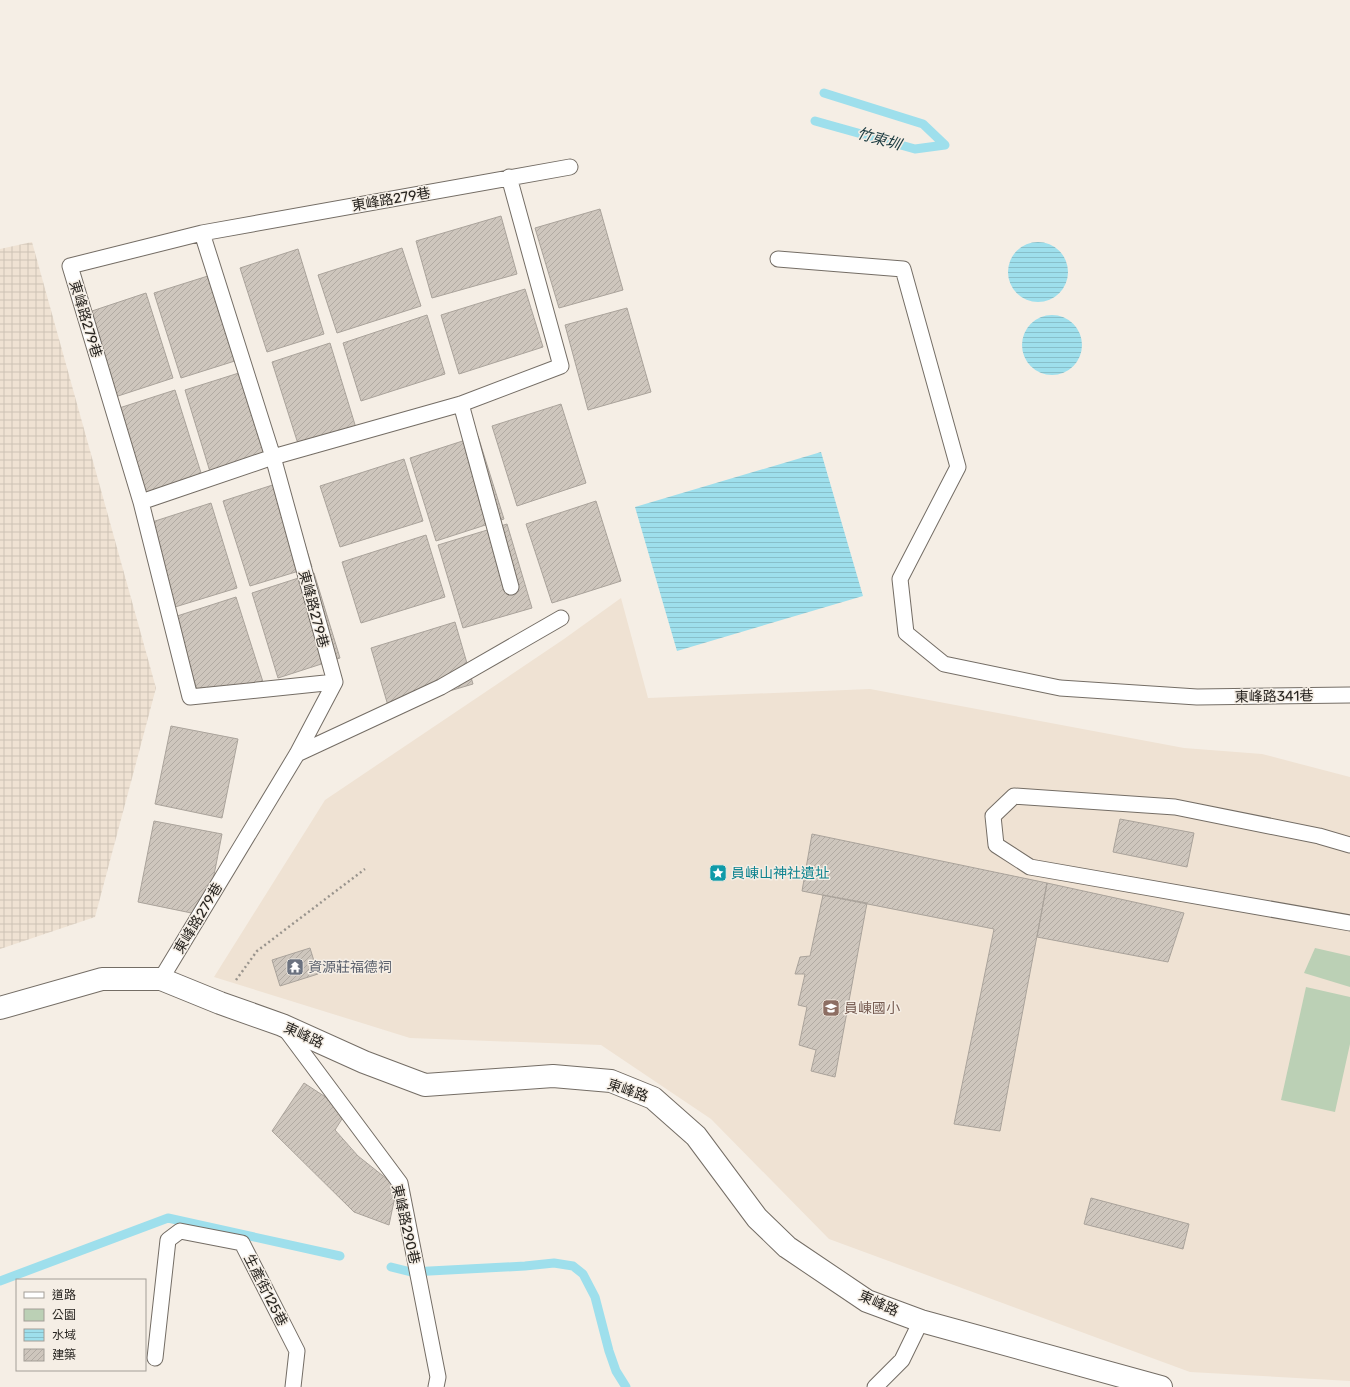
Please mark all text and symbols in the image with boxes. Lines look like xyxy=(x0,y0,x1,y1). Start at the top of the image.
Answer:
water label: 竹東圳 xyxy=(855,124,905,154)
street label: 東峰路279巷 xyxy=(350,184,432,215)
street label: 東峰路279巷 xyxy=(66,279,105,360)
street label: 東峰路279巷 xyxy=(295,568,332,650)
street label: 東峰路341巷 xyxy=(1234,687,1314,706)
place icon: 員崠山神社遺址 xyxy=(708,863,728,883)
place label: 員崠山神社遺址 xyxy=(731,865,829,882)
street label: 東峰路279巷 xyxy=(171,880,226,957)
temple icon: 資源莊福德祠 xyxy=(285,957,305,977)
place label: 資源莊福德祠 xyxy=(308,959,392,976)
school or university icon: 員崠國小 xyxy=(821,998,841,1018)
place label: 員崠國小 xyxy=(844,1000,900,1017)
street label: 東峰路 xyxy=(281,1019,326,1052)
street label: 東峰路 xyxy=(605,1076,650,1105)
street label: 東峰路290巷 xyxy=(388,1183,423,1266)
street label: 生產街125巷 xyxy=(240,1251,291,1329)
legend xyxy=(16,1279,146,1371)
street label: 東峰路 xyxy=(856,1287,901,1320)
text: 道路 xyxy=(52,1288,76,1302)
text: 公園 xyxy=(52,1308,76,1322)
text: 水域 xyxy=(52,1328,76,1342)
text: 建築 xyxy=(52,1348,76,1362)

